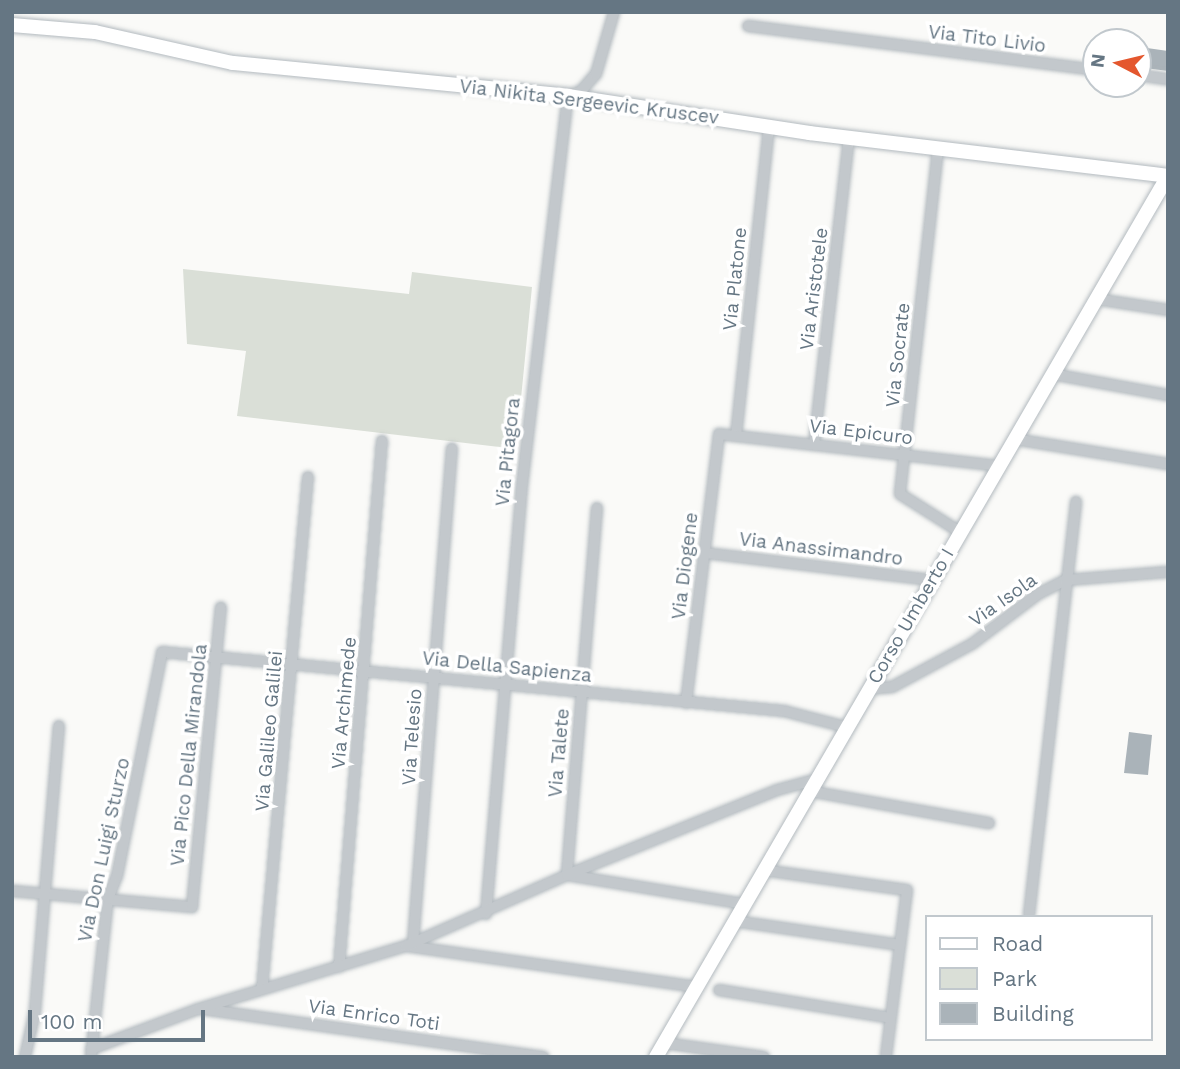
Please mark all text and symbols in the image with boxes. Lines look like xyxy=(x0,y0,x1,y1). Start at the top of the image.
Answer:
street label: Via Tito Livio xyxy=(926,20,1048,58)
north arrow xyxy=(1082,28,1152,98)
text: N xyxy=(1085,52,1110,69)
street label: Via Nikita Sergeevic Kruscev xyxy=(458,75,720,129)
street label: Via Platone xyxy=(718,226,752,332)
street label: Via Aristotele xyxy=(795,226,833,352)
street label: Via Socrate xyxy=(881,301,915,409)
street label: Via Pitagora xyxy=(491,396,525,508)
street label: Via Epicuro xyxy=(808,414,914,450)
street label: Via Diogene xyxy=(667,511,703,621)
street label: Via Anassimandro xyxy=(737,528,905,570)
street label: Corso Umberto I xyxy=(863,544,959,688)
street label: Via Isola xyxy=(965,568,1041,632)
street label: Via Archimede xyxy=(327,635,361,771)
street label: Via Pico Della Mirandola xyxy=(166,642,212,868)
street label: Via Della Sapienza xyxy=(421,647,593,687)
street label: Via Galileo Galilei xyxy=(251,649,287,813)
street label: Via Telesio xyxy=(397,687,427,787)
street label: Via Talete xyxy=(544,707,574,799)
street label: Via Don Luigi Sturzo xyxy=(73,755,135,945)
legend xyxy=(925,915,1152,1041)
text: Road xyxy=(992,931,1043,956)
text: Park xyxy=(992,966,1037,991)
street label: Via Enrico Toti xyxy=(306,994,442,1036)
scale bar xyxy=(32,996,208,1040)
text: Building xyxy=(992,1001,1074,1026)
text: 100 m xyxy=(41,1009,103,1034)

